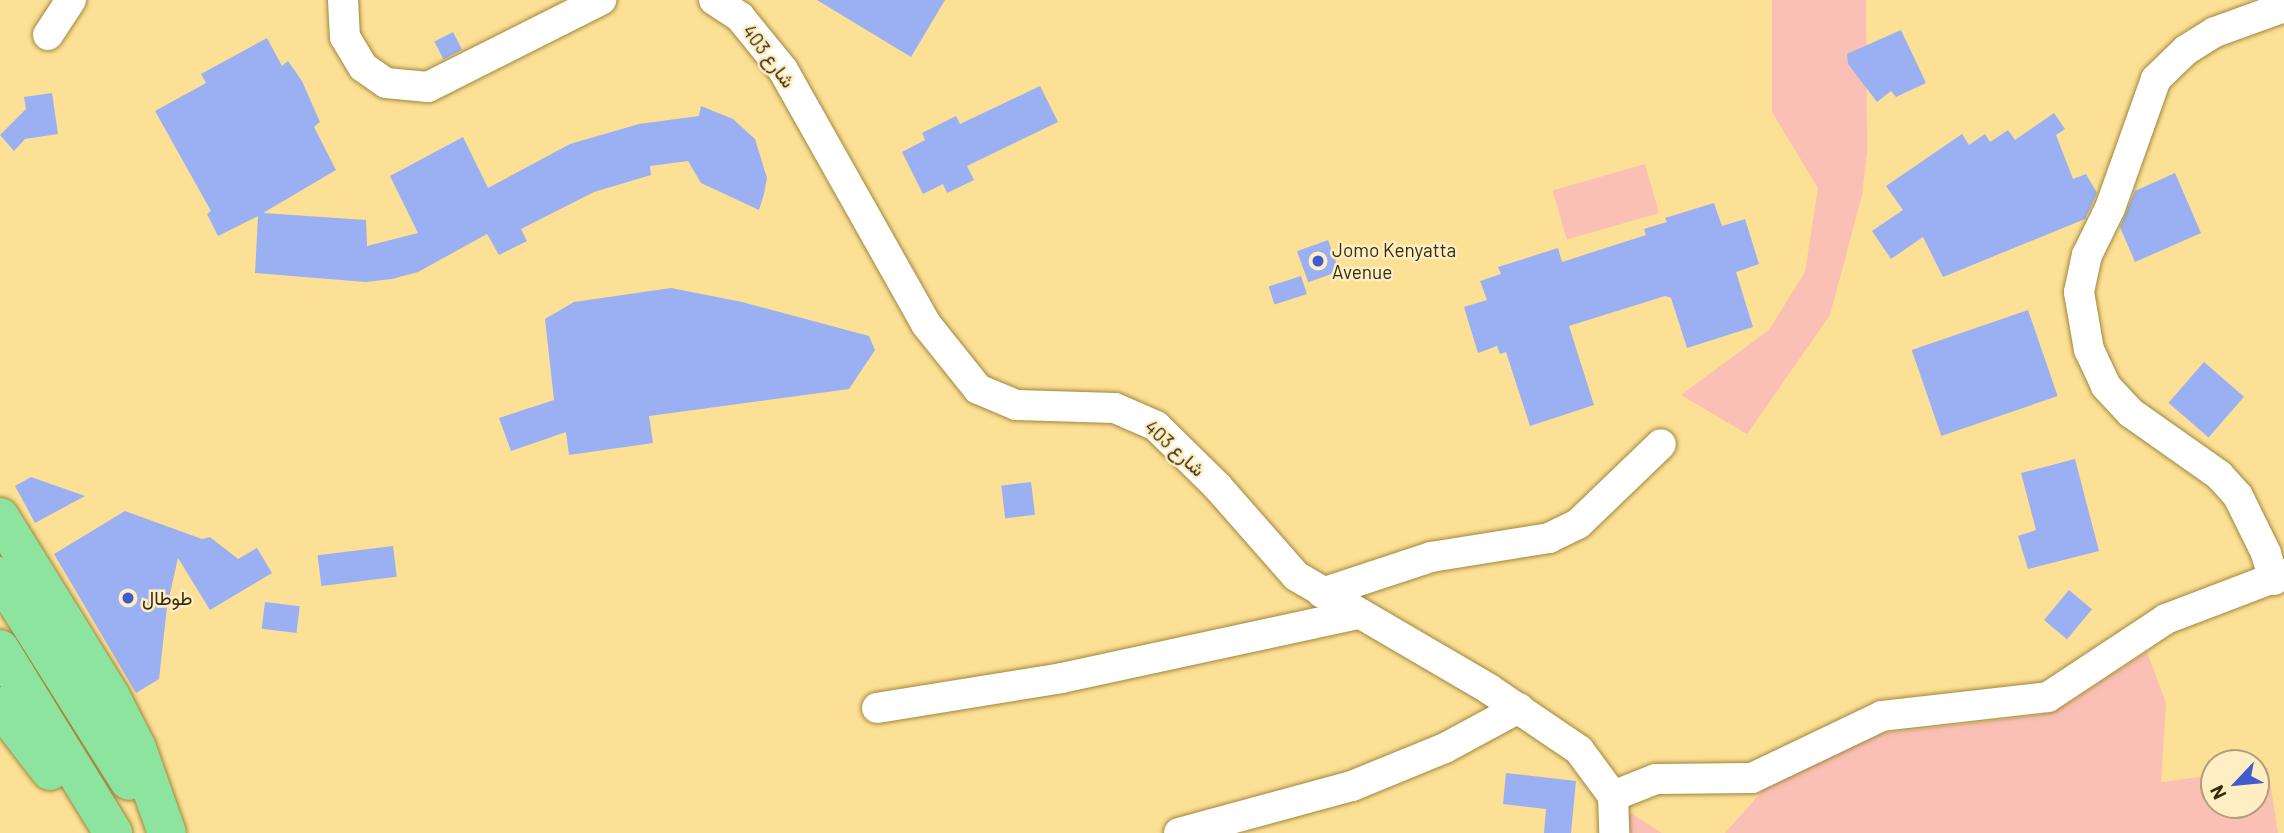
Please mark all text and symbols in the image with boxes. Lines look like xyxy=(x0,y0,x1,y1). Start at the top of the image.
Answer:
street label: شارع 403 xyxy=(738,20,800,92)
place label: Jomo Kenyatta Avenue xyxy=(1332,239,1456,283)
marker: Jomo Kenyatta Avenue xyxy=(1310,253,1326,269)
street label: شارع 403 xyxy=(1140,415,1210,481)
place label: طوطال xyxy=(142,587,192,609)
marker: طوطال xyxy=(120,590,136,606)
north arrow xyxy=(2200,749,2270,819)
text: N xyxy=(2204,782,2231,803)

